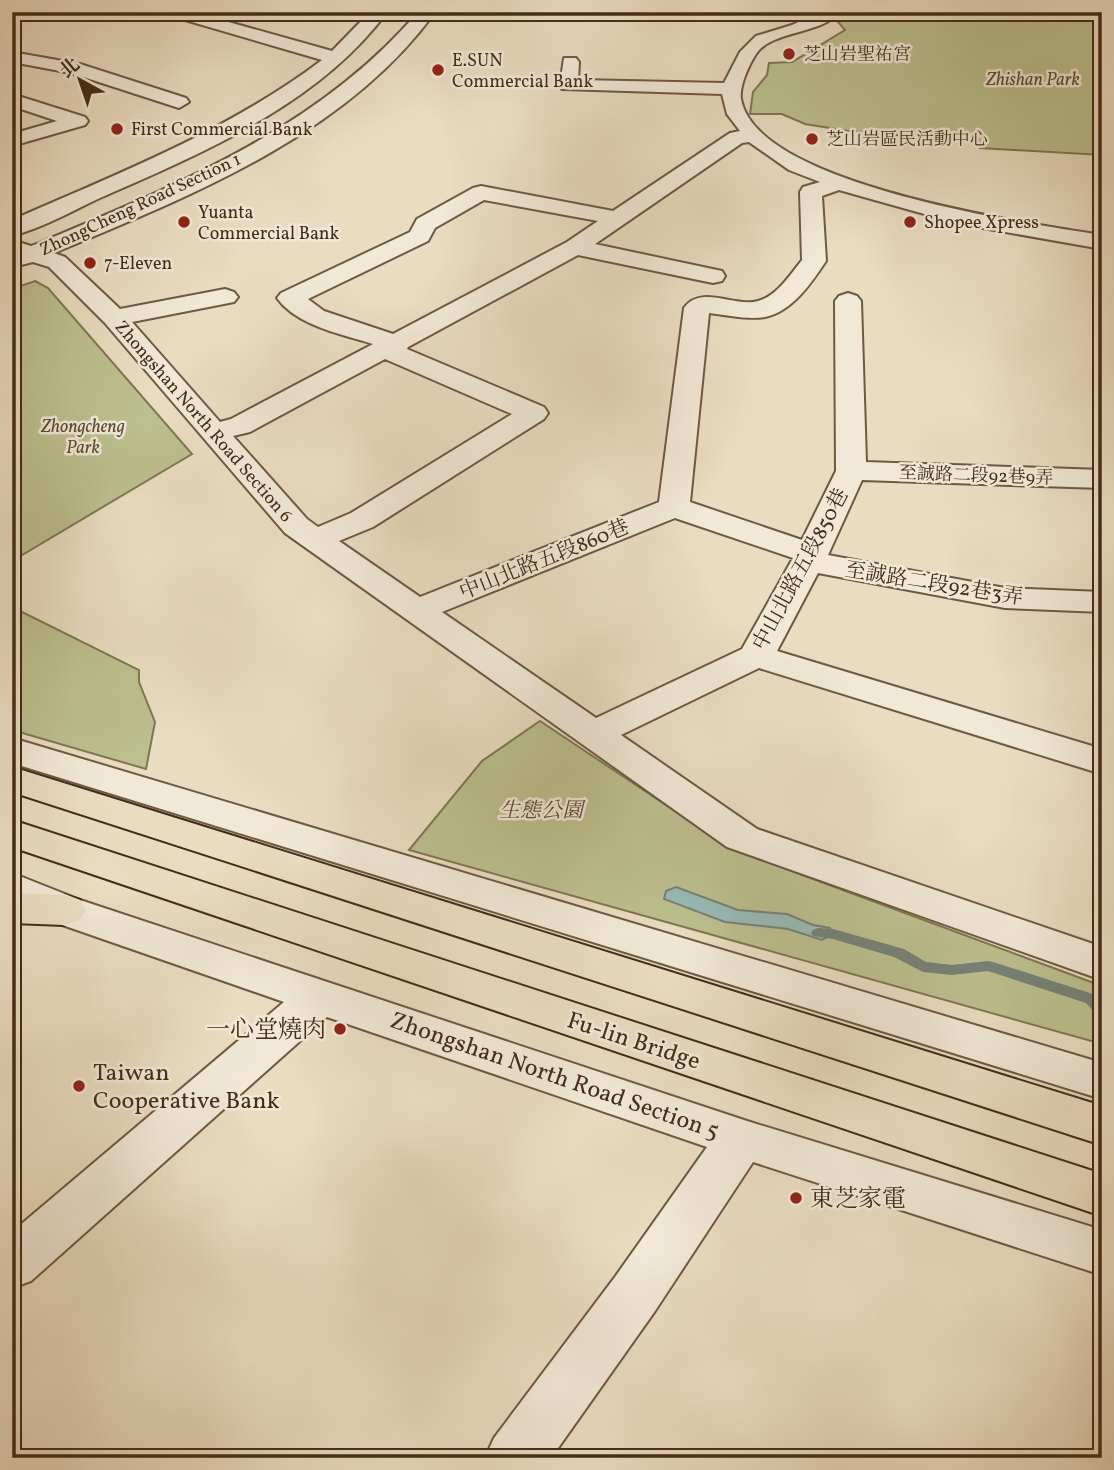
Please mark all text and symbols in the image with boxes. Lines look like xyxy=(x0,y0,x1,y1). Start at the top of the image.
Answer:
place label: 芝山岩聖祐宮 xyxy=(803,43,911,68)
north arrow xyxy=(46,46,116,116)
marker: 芝山岩聖祐宮 xyxy=(781,46,797,62)
place label: E.SUN Commercial Bank xyxy=(452,49,594,95)
text: 北 xyxy=(55,52,86,85)
marker: E.SUN Commercial Bank xyxy=(430,62,446,78)
park label: Zhishan Park xyxy=(985,68,1080,93)
place label: First Commercial Bank xyxy=(131,118,313,143)
marker: First Commercial Bank xyxy=(109,121,125,137)
place label: 芝山岩區民活動中心 xyxy=(826,128,988,153)
marker: 芝山岩區民活動中心 xyxy=(804,131,820,147)
street label: ZhongCheng Road Section 1 xyxy=(36,148,245,263)
place label: Yuanta Commercial Bank xyxy=(198,201,340,247)
place label: Shopee Xpress xyxy=(924,211,1039,236)
marker: Yuanta Commercial Bank xyxy=(176,214,192,230)
marker: Shopee Xpress xyxy=(902,214,918,230)
place label: 7-Eleven xyxy=(104,252,172,277)
marker: 7-Eleven xyxy=(82,255,98,271)
street label: Zhongshan North Road Section 6 xyxy=(108,316,298,528)
park label: Zhongcheng Park xyxy=(40,415,125,461)
street label: 至誠路二段92巷9弄 xyxy=(898,461,1054,492)
street label: 中山北路五段850巷 xyxy=(746,484,856,656)
street label: 中山北路五段860巷 xyxy=(455,513,634,608)
street label: 至誠路二段92巷3弄 xyxy=(843,556,1025,613)
park label: 生態公園 xyxy=(499,797,586,826)
street label: Zhongshan North Road Section 5 xyxy=(385,1004,723,1149)
street label: Fu-lin Bridge xyxy=(562,1004,705,1079)
place label: 一心堂燒肉 xyxy=(206,1014,326,1048)
marker: 一心堂燒肉 xyxy=(332,1021,348,1037)
place label: Taiwan Cooperative Bank xyxy=(93,1057,280,1119)
marker: Taiwan Cooperative Bank xyxy=(71,1078,87,1094)
place label: 東芝家電 xyxy=(810,1183,906,1217)
marker: 東芝家電 xyxy=(788,1190,804,1206)

